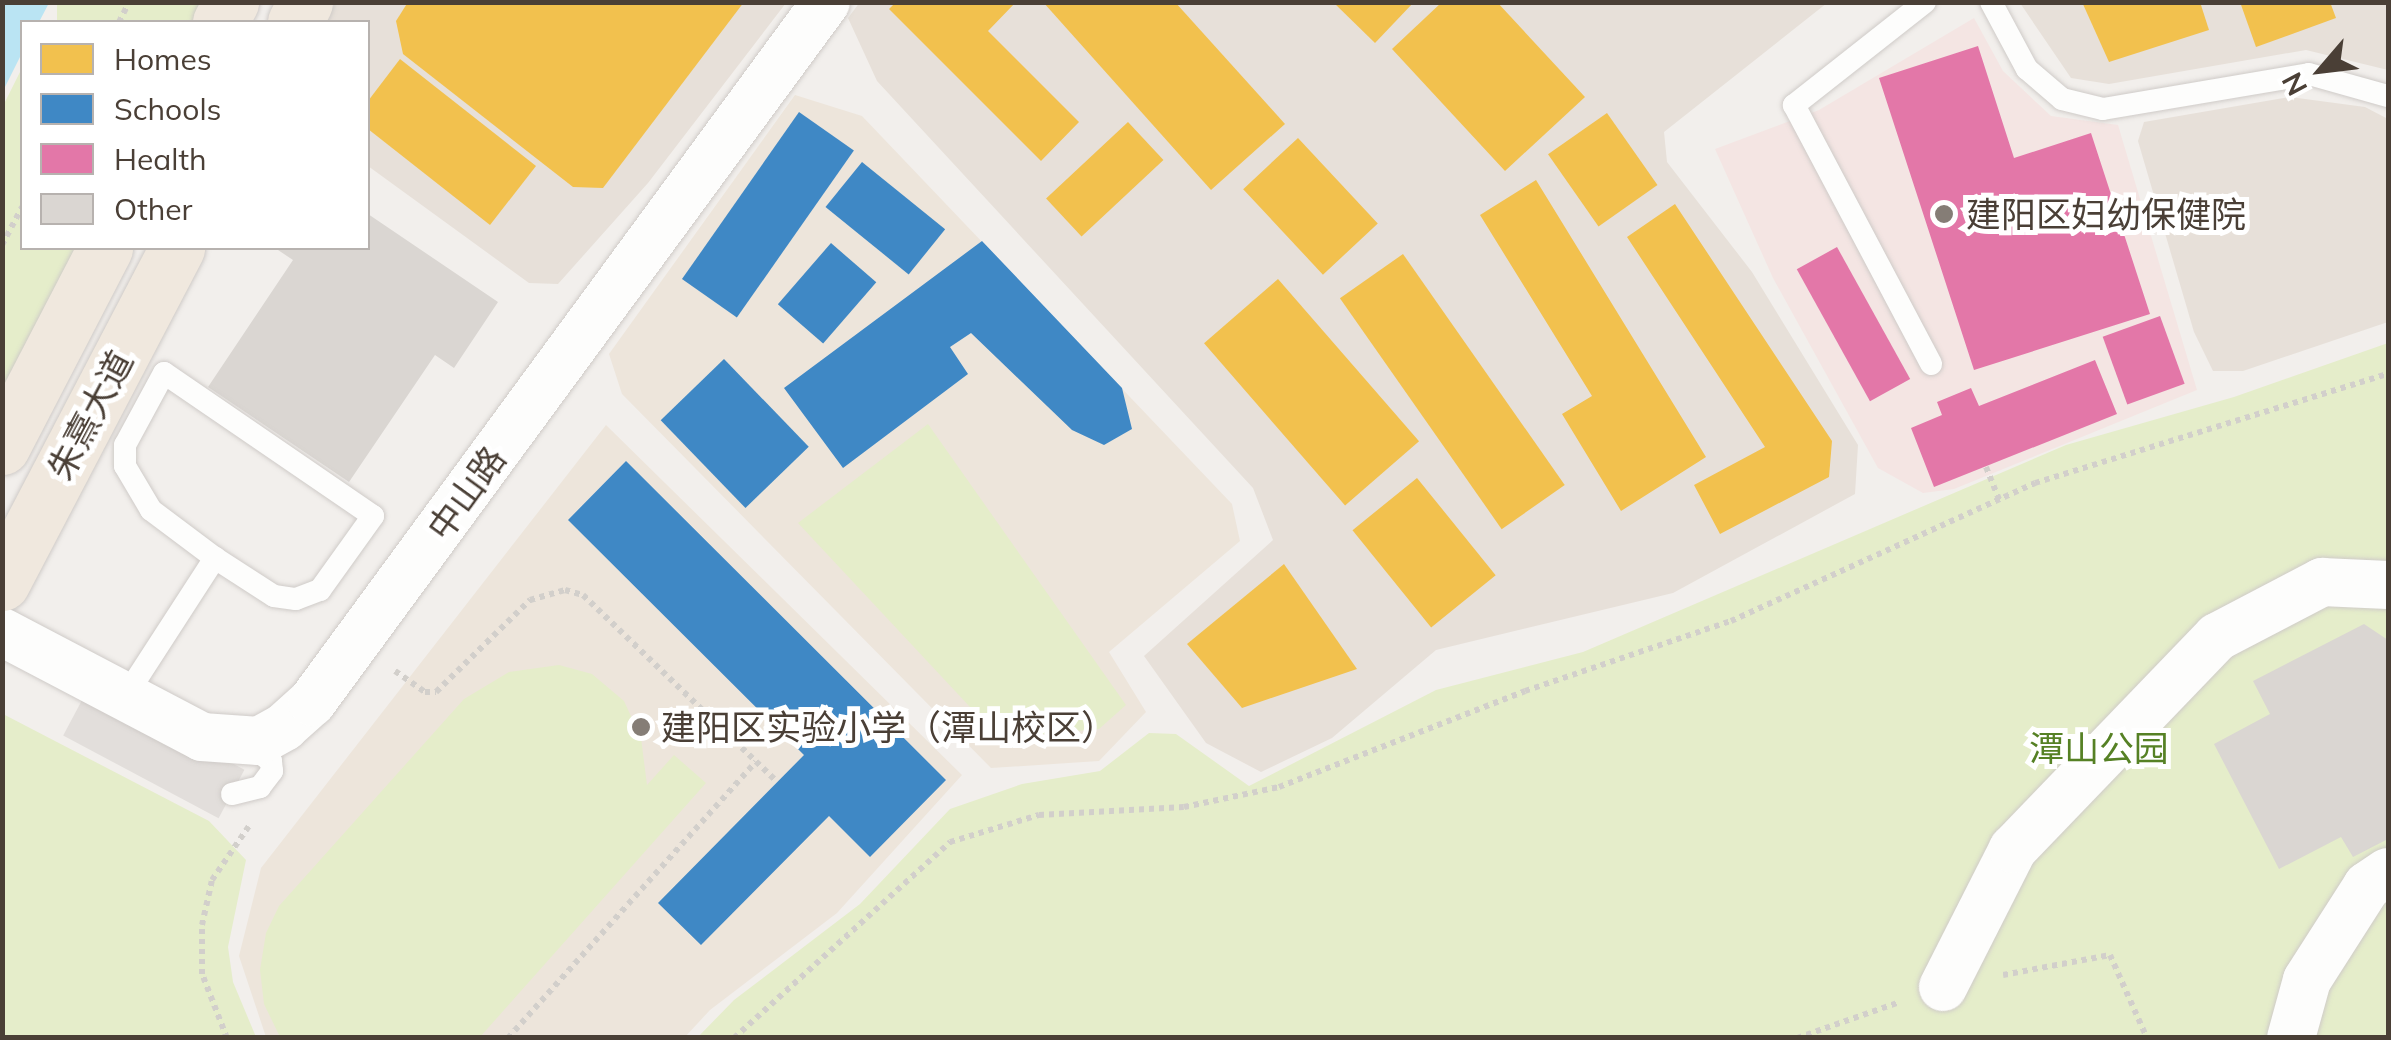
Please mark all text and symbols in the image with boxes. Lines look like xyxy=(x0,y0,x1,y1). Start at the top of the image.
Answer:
legend xyxy=(20,20,370,250)
north arrow xyxy=(2271,20,2371,120)
text: Homes xyxy=(114,40,212,78)
text: N xyxy=(2274,67,2314,102)
text: Schools xyxy=(114,90,221,128)
text: Health xyxy=(114,140,207,178)
text: Other xyxy=(114,190,192,228)
place label: 建阳区妇幼保健院 xyxy=(1966,193,2246,235)
marker: 建阳区妇幼保健院 xyxy=(1931,201,1957,227)
street label: 朱熹大道 xyxy=(39,343,141,487)
street label: 中山路 xyxy=(418,438,514,548)
place label: 建阳区实验小学（潭山校区） xyxy=(661,706,1116,748)
marker: 建阳区实验小学（潭山校区） xyxy=(630,716,652,738)
park label: 潭山公园 xyxy=(2029,727,2169,769)

